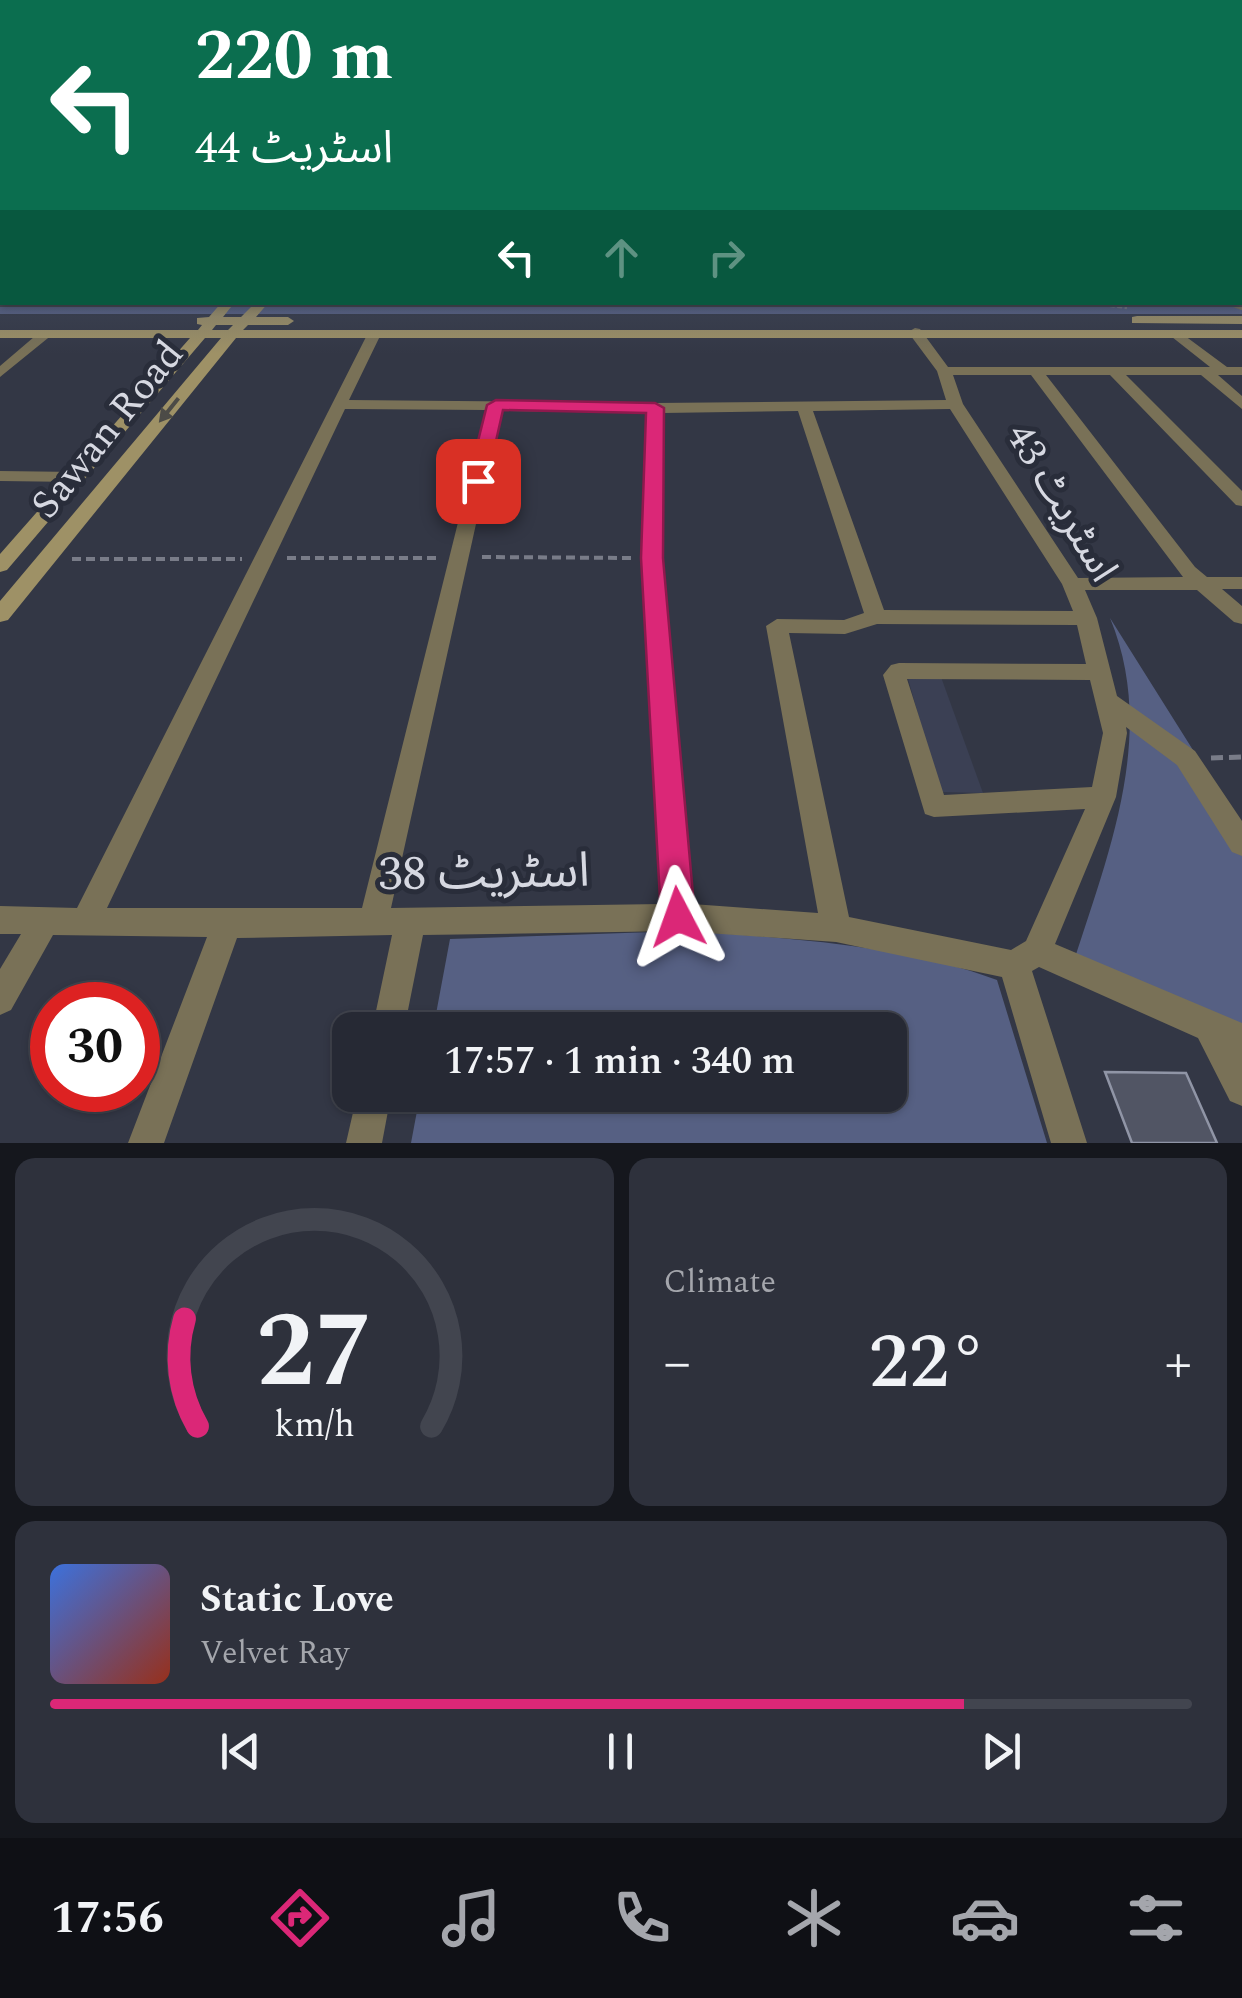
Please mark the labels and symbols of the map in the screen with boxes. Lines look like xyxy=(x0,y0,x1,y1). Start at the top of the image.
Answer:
street label: Sawan Road xyxy=(17,327,199,533)
one-way arrow xyxy=(159,398,180,423)
street label: اسٹریٹ 43 xyxy=(990,412,1132,594)
pin xyxy=(436,439,521,524)
street label: اسٹریٹ 38 xyxy=(378,835,590,911)
position arrow xyxy=(626,865,730,969)
speed limit sign: 30 xyxy=(30,982,160,1112)

